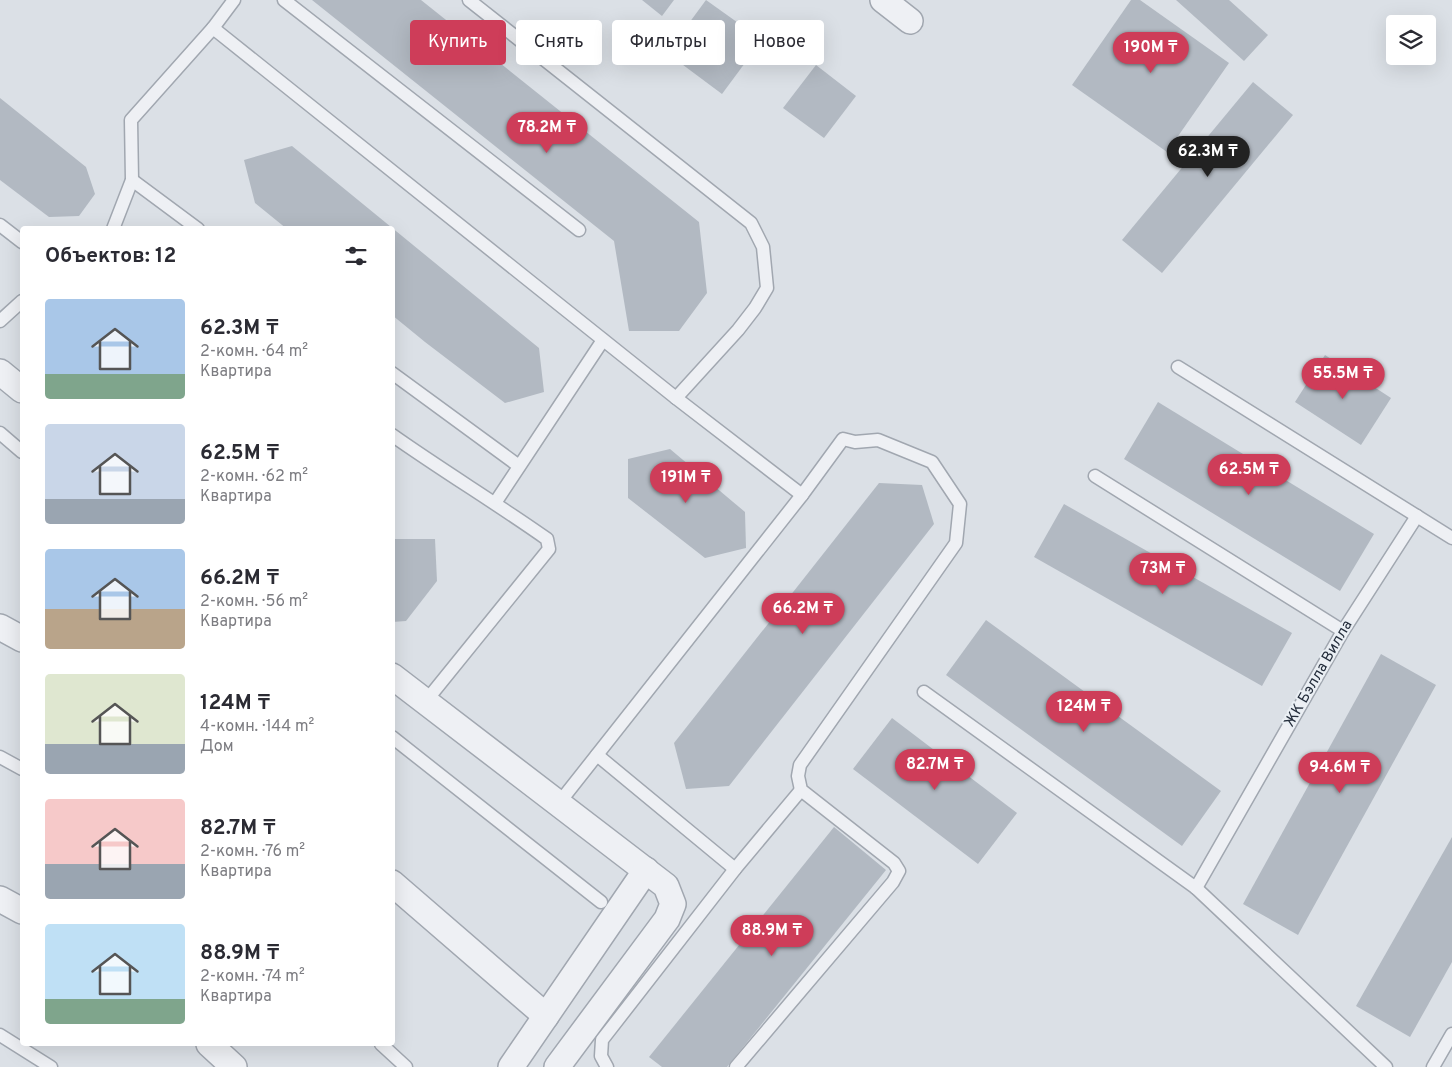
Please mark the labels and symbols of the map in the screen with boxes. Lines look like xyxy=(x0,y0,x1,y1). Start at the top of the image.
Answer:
pin: 190M ₸ xyxy=(1110,32,1192,74)
pin: 78.2M ₸ xyxy=(501,112,593,154)
pin: 62.3M ₸ xyxy=(1162,136,1254,178)
pin: 55.5M ₸ xyxy=(1297,358,1389,400)
pin: 62.5M ₸ xyxy=(1203,454,1295,496)
pin: 191M ₸ xyxy=(645,462,727,504)
pin: 73M ₸ xyxy=(1128,552,1198,595)
pin: 66.2M ₸ xyxy=(757,592,849,635)
street label: ЖК Бэлла Вилла xyxy=(1281,617,1357,731)
pin: 124M ₸ xyxy=(1043,690,1125,733)
pin: 82.7M ₸ xyxy=(889,748,981,791)
pin: 94.6M ₸ xyxy=(1294,752,1386,794)
pin: 88.9M ₸ xyxy=(726,914,818,957)

